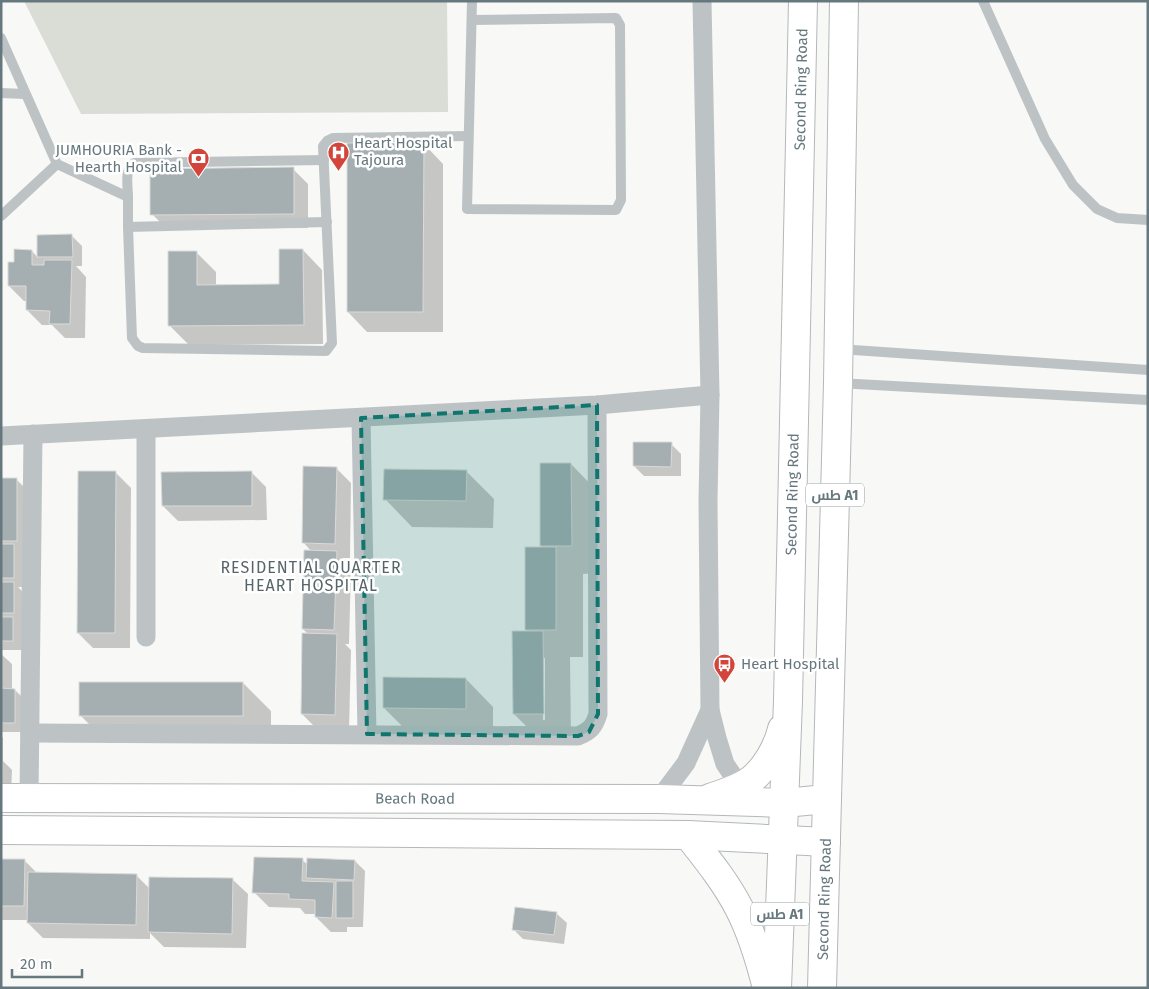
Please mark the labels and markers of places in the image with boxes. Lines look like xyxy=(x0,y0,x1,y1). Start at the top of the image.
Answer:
place label: Heart Hospital Tajoura xyxy=(354,134,453,169)
hospital icon: Heart Hospital Tajoura xyxy=(326,140,350,171)
place label: JUMHOURIA Bank - Hearth Hospital xyxy=(55,141,183,176)
bank icon: JUMHOURIA Bank - Hearth Hospital xyxy=(186,147,210,178)
bus stop icon: Heart Hospital xyxy=(713,652,737,683)
place label: Heart Hospital xyxy=(741,655,840,673)

